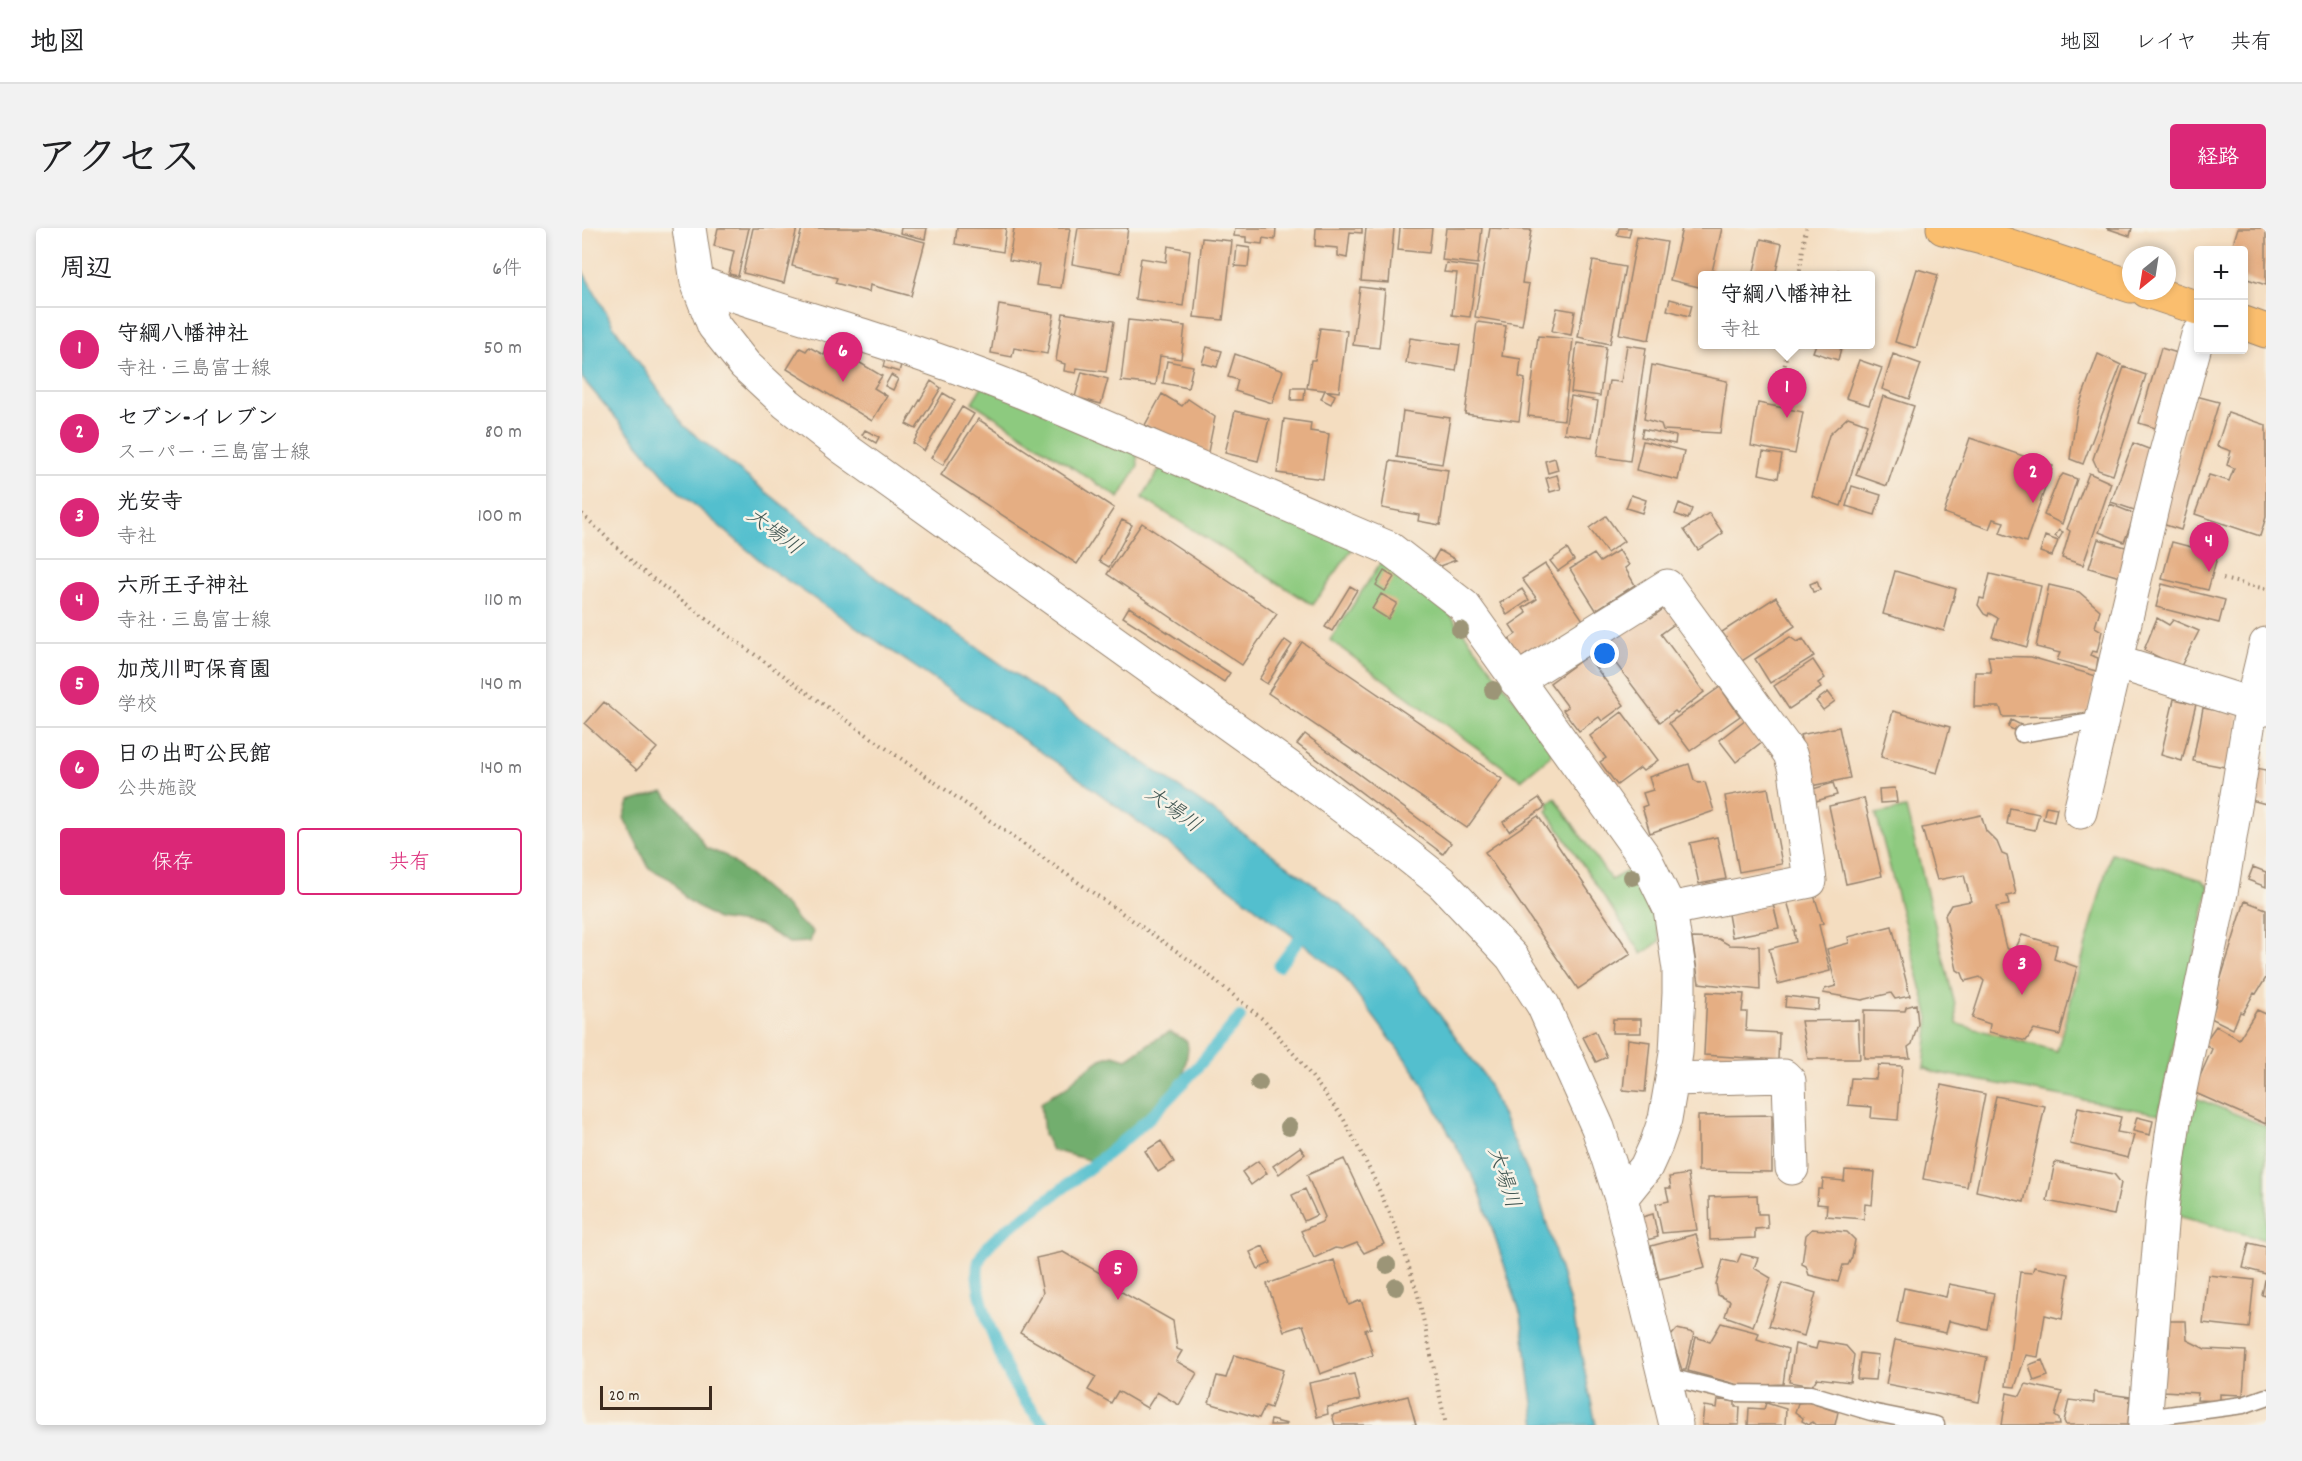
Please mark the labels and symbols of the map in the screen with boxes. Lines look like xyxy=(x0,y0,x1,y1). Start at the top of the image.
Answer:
north arrow xyxy=(2122,246,2176,300)
pin: 6 xyxy=(824,332,862,382)
pin: 1 xyxy=(1768,368,1806,418)
pin: 2 xyxy=(2014,454,2052,503)
water label: 大場川 xyxy=(739,502,807,564)
pin: 4 xyxy=(2190,522,2228,572)
your location xyxy=(1590,639,1619,668)
water label: 大場川 xyxy=(1138,780,1206,842)
pin: 3 xyxy=(2002,946,2042,995)
water label: 大場川 xyxy=(1478,1143,1526,1213)
pin: 5 xyxy=(1098,1250,1138,1300)
scale bar xyxy=(600,1383,712,1410)

